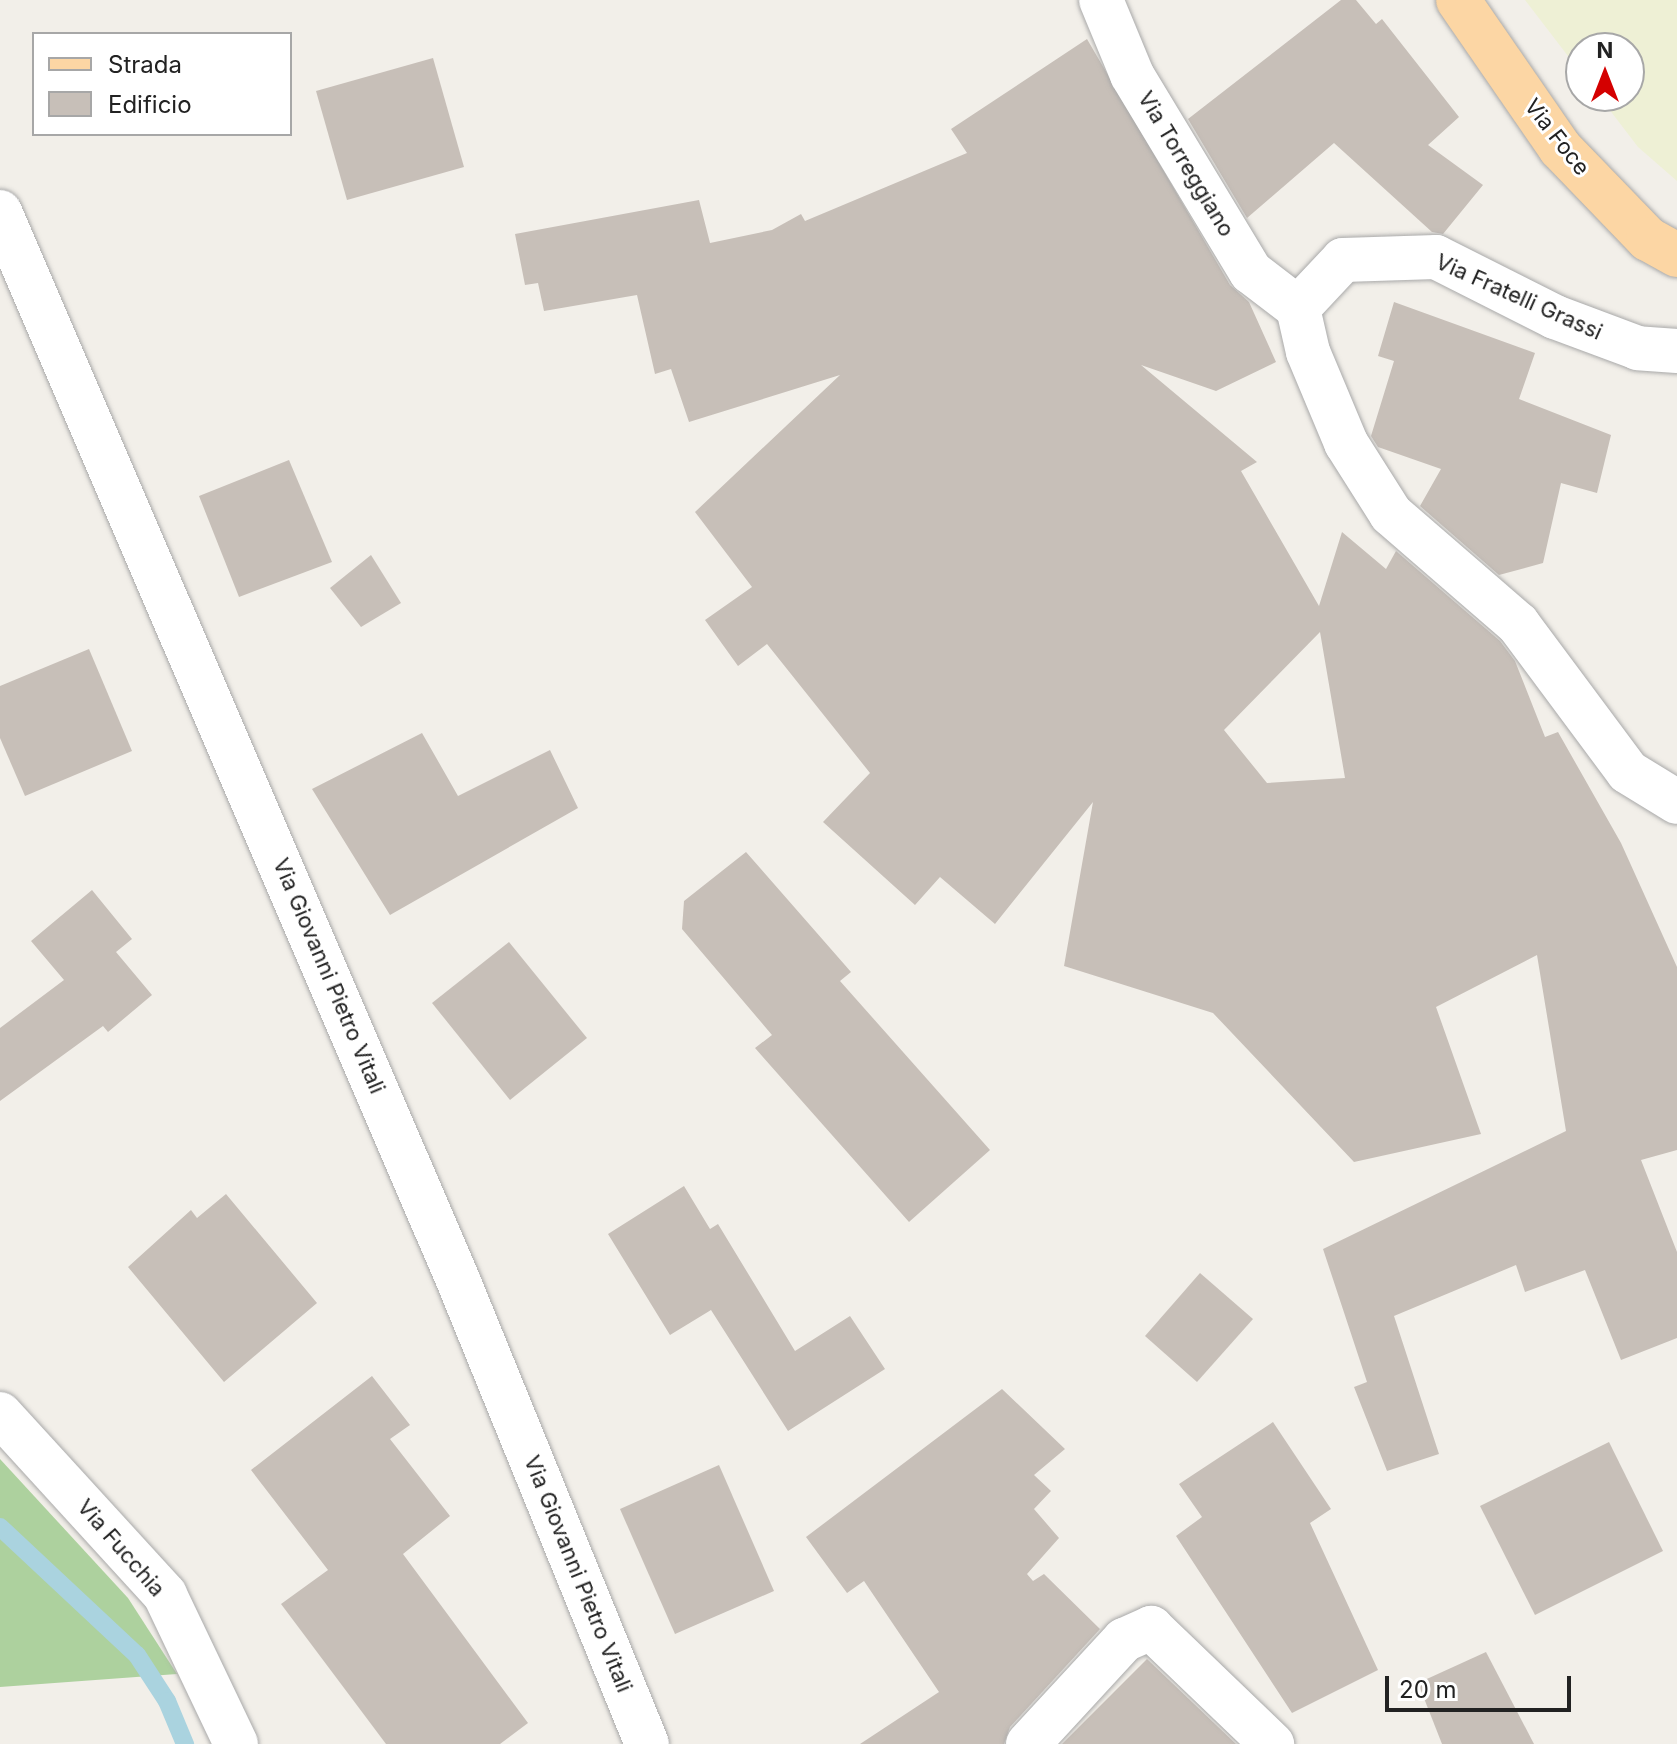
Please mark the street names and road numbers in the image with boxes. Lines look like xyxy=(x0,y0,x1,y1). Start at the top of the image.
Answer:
street label: Via Torreggiano xyxy=(1132,87,1240,241)
street label: Via Foce xyxy=(1519,94,1595,180)
street label: Via Fratelli Grassi xyxy=(1432,248,1606,346)
street label: Via Giovanni Pietro Vitali xyxy=(267,854,391,1098)
street label: Via Giovanni Pietro Vitali xyxy=(518,1452,638,1696)
street label: Via Fucchia xyxy=(72,1494,170,1602)

